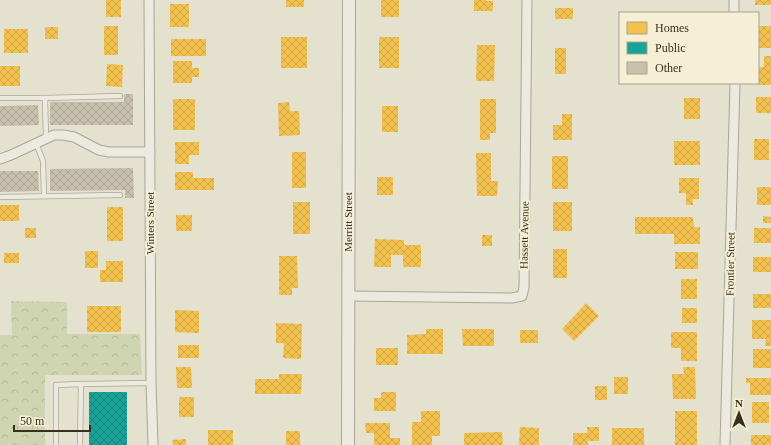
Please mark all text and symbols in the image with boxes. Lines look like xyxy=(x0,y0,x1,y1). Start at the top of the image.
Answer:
legend xyxy=(619,12,759,84)
text: Homes xyxy=(655,21,689,35)
text: Public xyxy=(655,41,686,55)
text: Other xyxy=(655,61,682,75)
street label: Winters Street xyxy=(144,192,156,254)
street label: Merritt Street xyxy=(342,192,354,252)
street label: Hassett Avenue xyxy=(517,201,531,269)
street label: Frontier Street xyxy=(723,232,737,296)
north arrow xyxy=(719,393,759,433)
text: N xyxy=(735,397,743,409)
scale bar xyxy=(14,407,90,433)
text: 50 m xyxy=(20,414,45,428)

